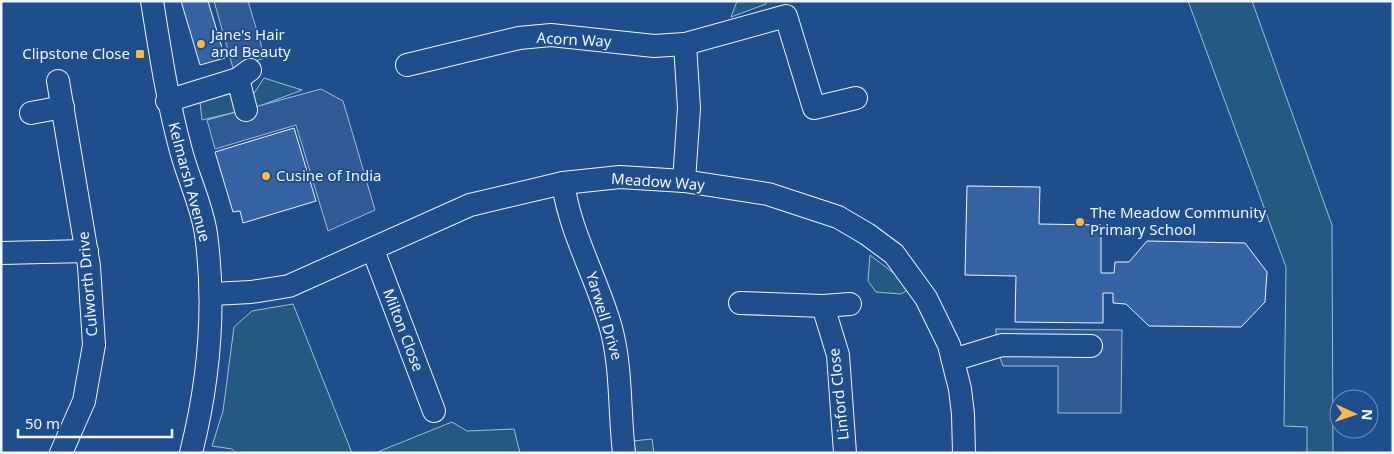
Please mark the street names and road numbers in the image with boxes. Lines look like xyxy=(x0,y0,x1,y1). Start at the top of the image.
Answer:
street label: Acorn Way xyxy=(536,27,612,51)
street label: Kelmarsh Avenue xyxy=(164,120,216,244)
street label: Meadow Way xyxy=(611,168,706,194)
street label: Culworth Drive xyxy=(72,231,102,337)
street label: Yarwell Drive xyxy=(582,269,628,362)
street label: Milton Close xyxy=(379,285,429,374)
street label: Linford Close xyxy=(823,347,853,441)

